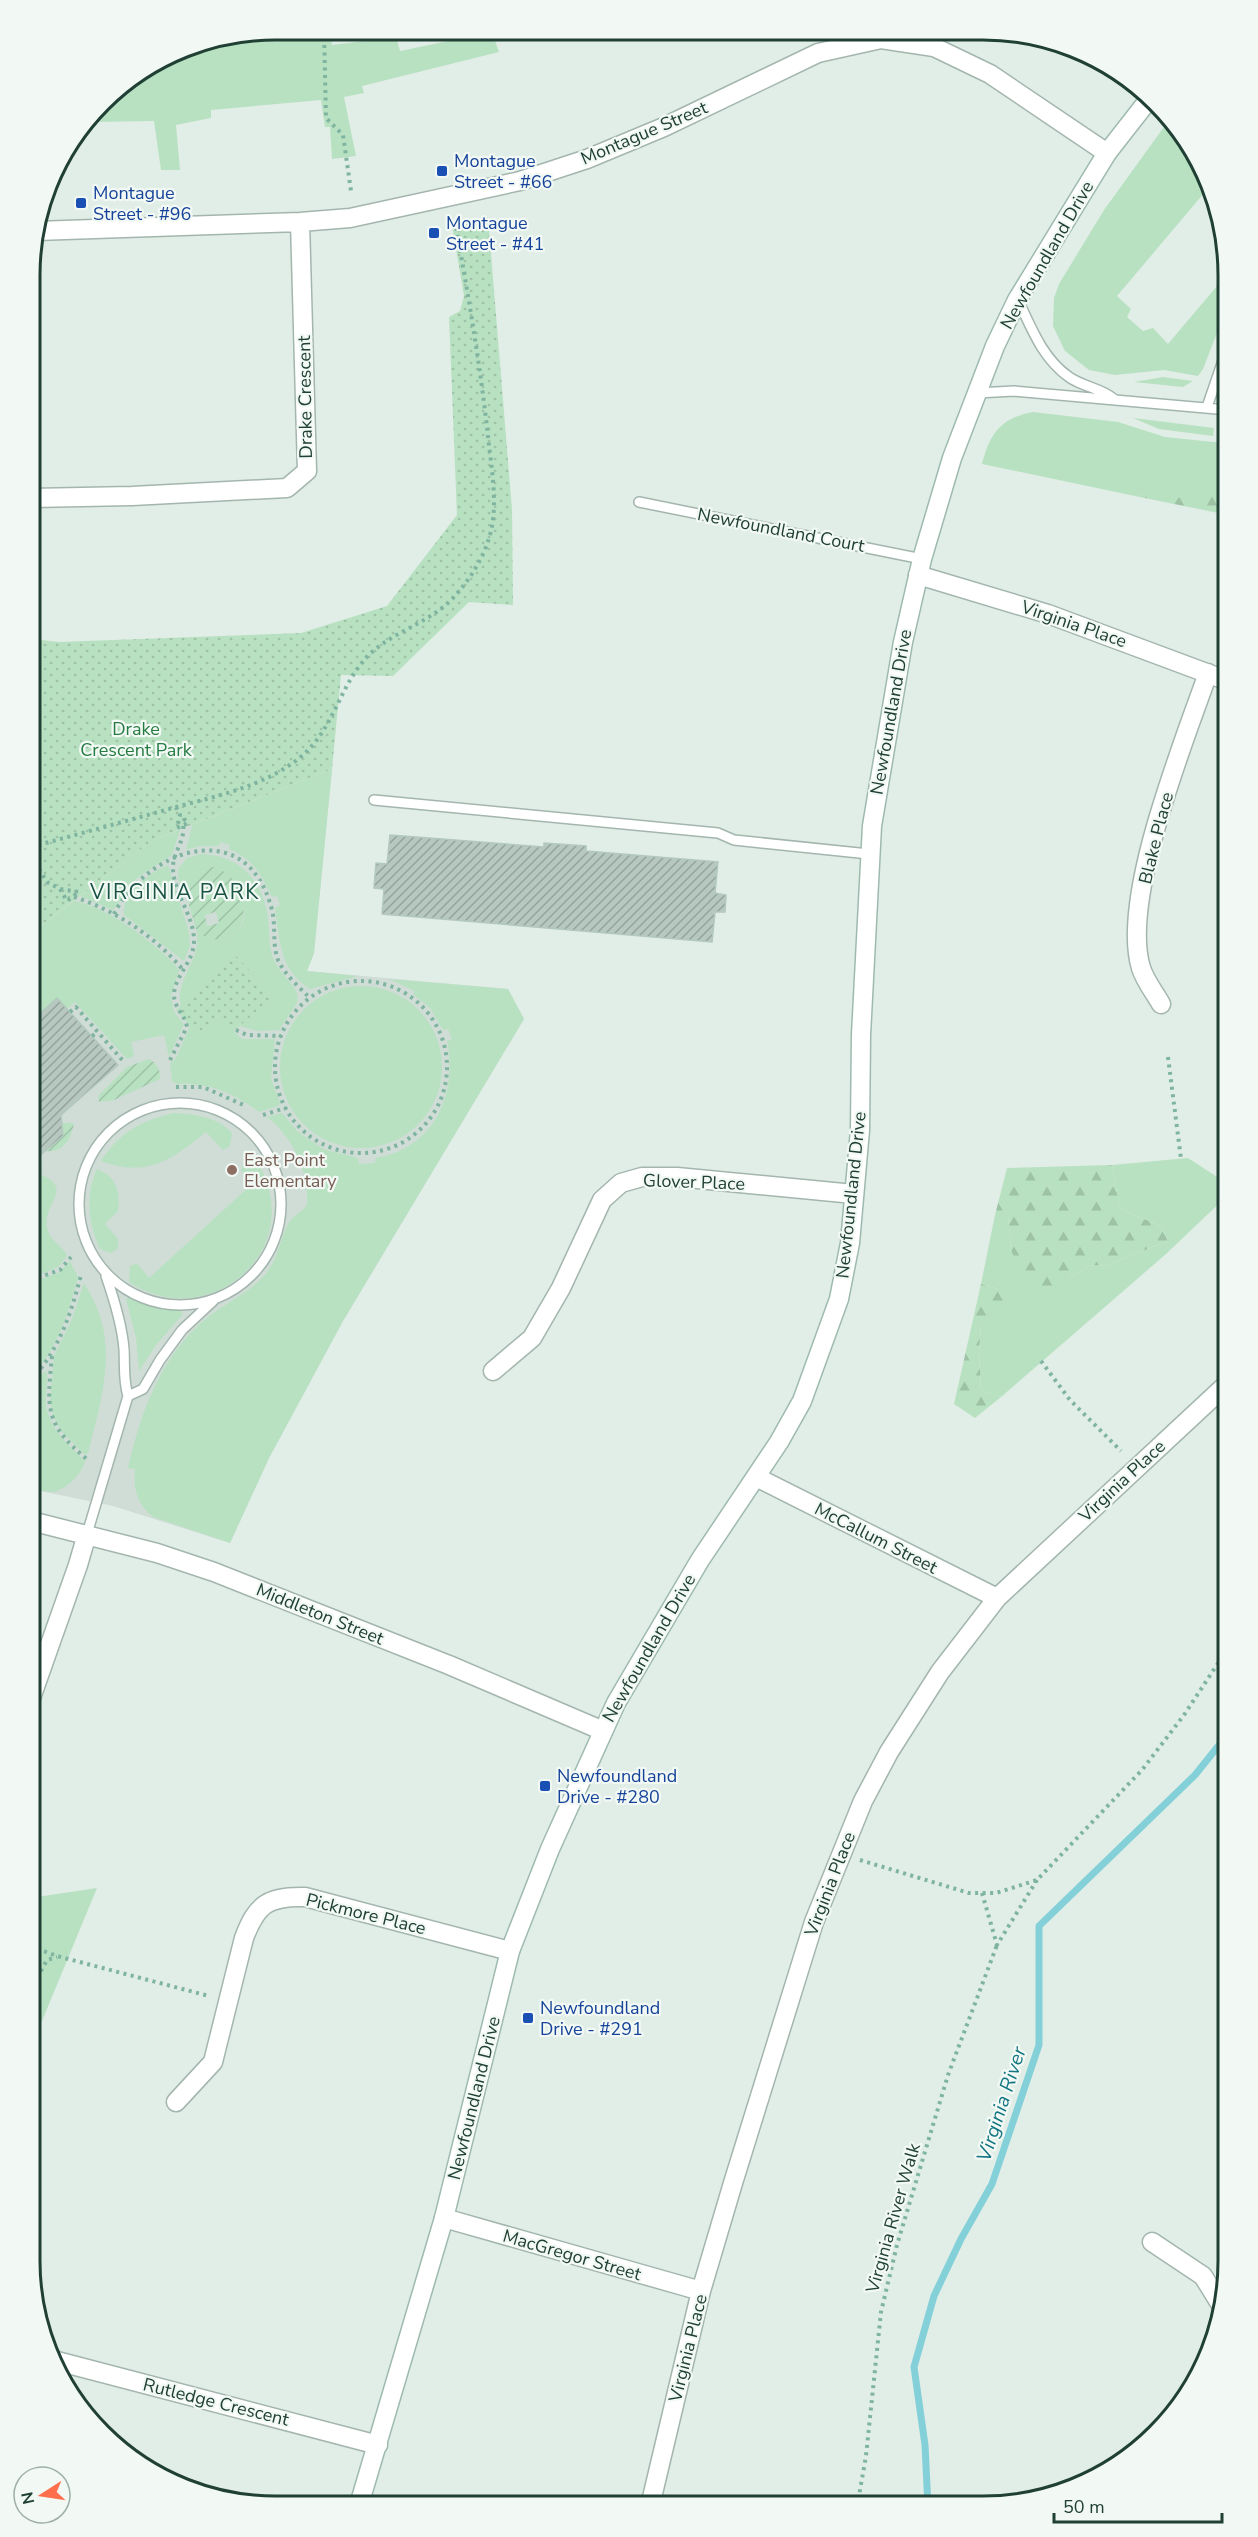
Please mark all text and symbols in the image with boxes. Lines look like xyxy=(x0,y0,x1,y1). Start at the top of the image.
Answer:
street label: Montague Street xyxy=(577,95,712,171)
place label: Montague Street - #66 xyxy=(454,149,552,194)
marker: Montague Street - #66 xyxy=(435,164,449,178)
street label: Newfoundland Drive xyxy=(995,176,1099,334)
place label: Montague Street - #96 xyxy=(93,181,191,226)
marker: Montague Street - #96 xyxy=(74,196,88,210)
place label: Montague Street - #41 xyxy=(446,211,544,256)
marker: Montague Street - #41 xyxy=(427,226,441,240)
street label: Drake Crescent xyxy=(292,335,318,459)
street label: Newfoundland Court xyxy=(695,502,867,558)
street label: Virginia Place xyxy=(1017,594,1130,653)
street label: Newfoundland Drive xyxy=(865,627,917,797)
park label: Drake Crescent Park xyxy=(80,717,193,762)
street label: Blake Place xyxy=(1133,789,1179,887)
district label: VIRGINIA PARK xyxy=(89,878,260,906)
street label: Newfoundland Drive xyxy=(830,1110,872,1280)
place label: East Point Elementary xyxy=(244,1148,337,1193)
marker: East Point Elementary xyxy=(225,1163,239,1177)
street label: Glover Place xyxy=(643,1168,745,1196)
street label: Virginia Place xyxy=(1073,1435,1170,1528)
street label: McCallum Street xyxy=(810,1497,942,1580)
street label: Newfoundland Drive xyxy=(597,1569,701,1727)
street label: Middleton Street xyxy=(253,1577,388,1651)
place label: Newfoundland Drive - #280 xyxy=(557,1764,677,1809)
marker: Newfoundland Drive - #280 xyxy=(538,1779,552,1793)
street label: Virginia Place xyxy=(799,1828,861,1941)
street label: Pickmore Place xyxy=(303,1887,429,1941)
place label: Newfoundland Drive - #291 xyxy=(540,1996,660,2041)
marker: Newfoundland Drive - #291 xyxy=(521,2011,535,2025)
street label: Newfoundland Drive xyxy=(442,2014,506,2182)
water label: Virginia River xyxy=(970,2042,1033,2165)
street label: Virginia River Walk xyxy=(860,2139,926,2297)
street label: MacGregor Street xyxy=(500,2224,645,2286)
street label: Virginia Place xyxy=(663,2292,713,2405)
street label: Rutledge Crescent xyxy=(141,2372,292,2432)
north arrow xyxy=(12,2465,72,2525)
scale bar xyxy=(1054,2486,1222,2524)
text: N xyxy=(16,2490,40,2506)
text: 50 m xyxy=(1063,2495,1105,2519)

